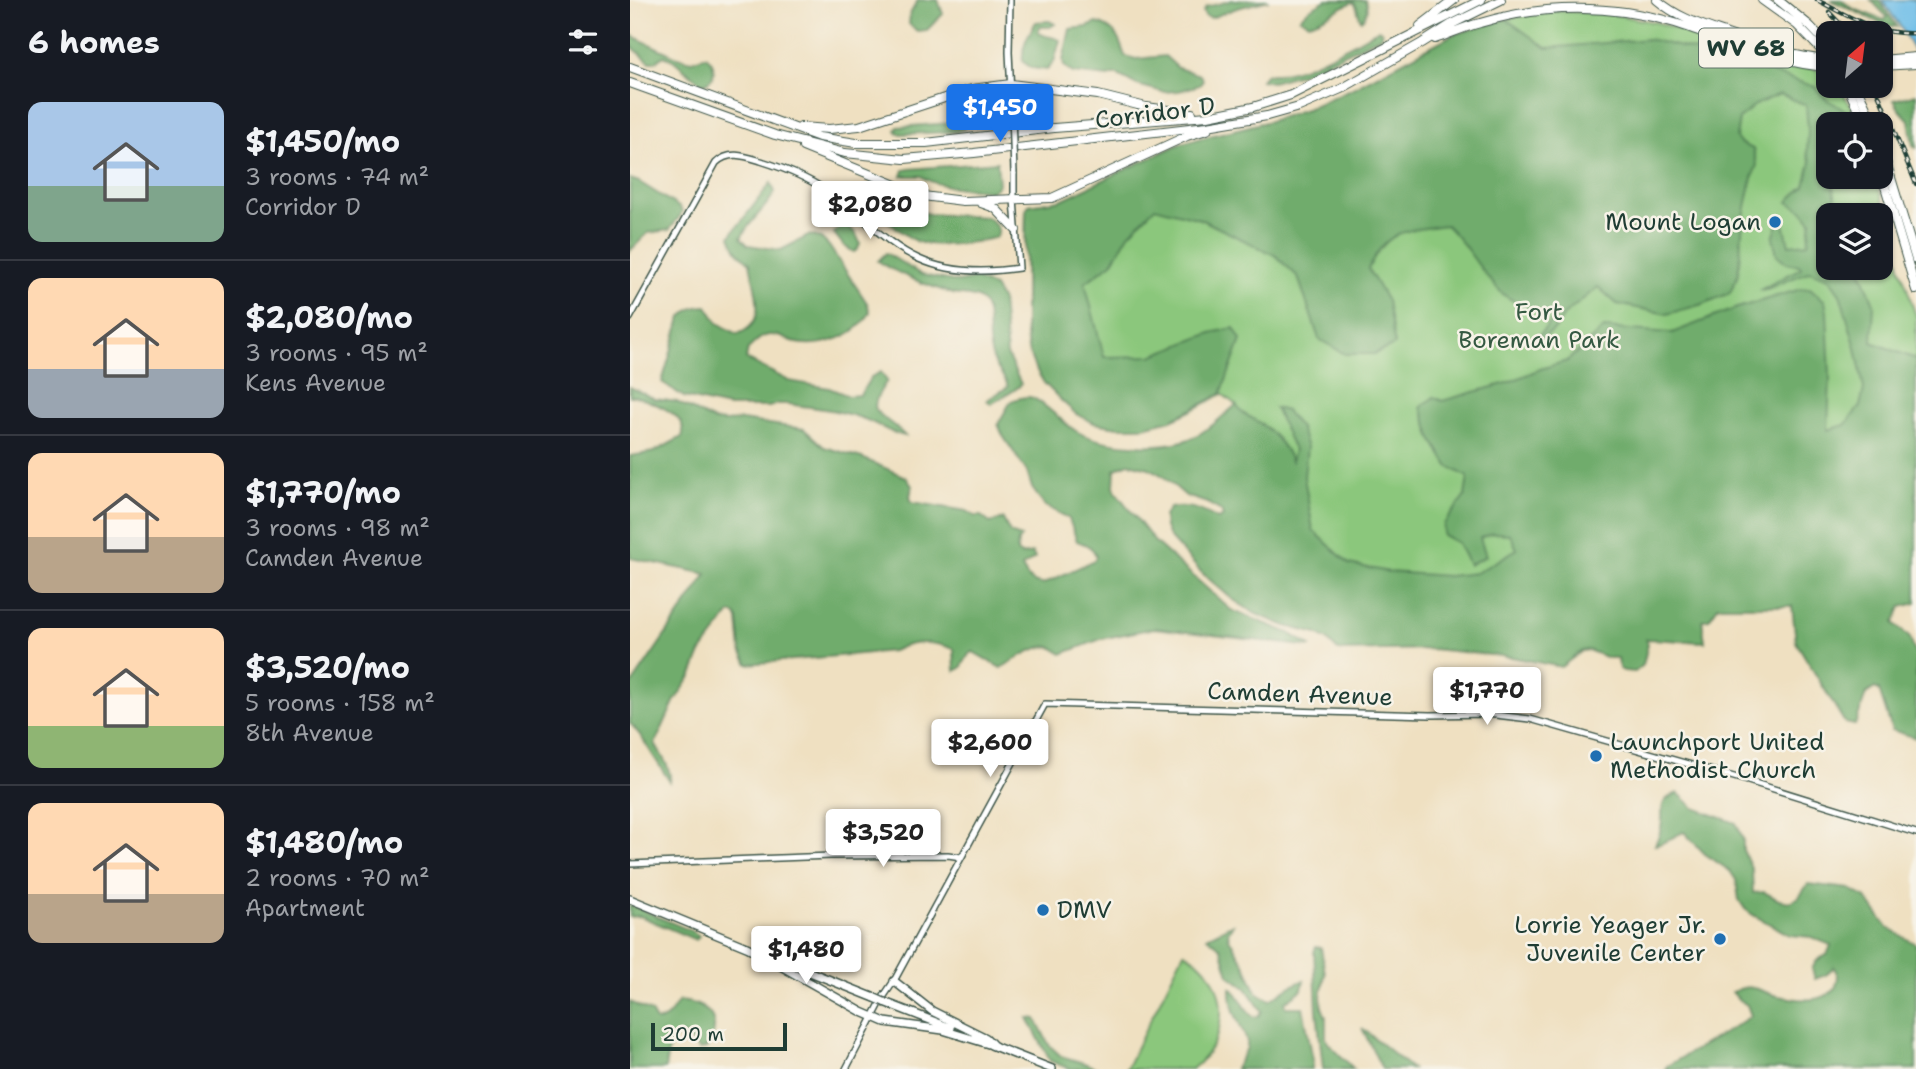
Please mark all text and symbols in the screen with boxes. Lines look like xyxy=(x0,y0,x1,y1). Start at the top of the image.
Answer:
north arrow xyxy=(1816,21,1894,98)
map controls xyxy=(1816,21,1893,280)
text: 6 homes xyxy=(28,22,160,63)
icon: filters xyxy=(564,23,602,61)
road number: WV 68 xyxy=(1699,28,1793,68)
pin: $1,450 xyxy=(943,85,1057,144)
street label: Corridor D xyxy=(1093,90,1217,136)
text: $1,450 xyxy=(962,92,1038,122)
button: locate xyxy=(1816,112,1893,189)
text: $1,450/mo xyxy=(245,121,400,162)
icon: home xyxy=(84,130,168,214)
text: 3 rooms · 74 m² xyxy=(245,162,429,192)
pin: $2,080 xyxy=(813,182,927,241)
text: $2,080 xyxy=(827,189,913,219)
text: Corridor D xyxy=(245,192,361,222)
button: layers xyxy=(1816,203,1893,280)
place label: Mount Logan xyxy=(1605,206,1761,238)
marker: Mount Logan xyxy=(1767,214,1783,230)
park label: Fort Boreman Park xyxy=(1458,296,1620,356)
text: $2,080/mo xyxy=(245,297,413,338)
icon: home xyxy=(84,306,168,390)
text: 3 rooms · 95 m² xyxy=(245,338,428,368)
text: Kens Avenue xyxy=(245,368,386,398)
text: $1,770/mo xyxy=(245,472,401,513)
icon: home xyxy=(84,481,168,565)
text: 3 rooms · 98 m² xyxy=(245,513,430,543)
text: Camden Avenue xyxy=(245,543,423,573)
text: $3,520/mo xyxy=(245,647,410,688)
icon: home xyxy=(84,656,168,740)
pin: $1,770 xyxy=(1430,668,1544,727)
street label: Camden Avenue xyxy=(1207,675,1393,713)
text: $1,770 xyxy=(1449,675,1525,705)
text: 5 rooms · 158 m² xyxy=(245,688,435,718)
text: 8th Avenue xyxy=(245,718,374,748)
pin: $2,600 xyxy=(933,720,1047,779)
place label: Launchport United Methodist Church xyxy=(1610,726,1825,786)
text: $2,600 xyxy=(947,727,1033,757)
marker: Launchport United Methodist Church xyxy=(1588,748,1604,764)
pin: $3,520 xyxy=(826,810,940,869)
text: $3,520 xyxy=(842,817,924,847)
text: $1,480/mo xyxy=(245,822,403,863)
icon: home xyxy=(84,831,168,915)
text: 2 rooms · 70 m² xyxy=(245,863,430,893)
text: Apartment xyxy=(245,893,365,923)
place label: DMV xyxy=(1057,894,1112,926)
marker: DMV xyxy=(1035,902,1051,918)
place label: Lorrie Yeager Jr. Juvenile Center xyxy=(1514,909,1706,969)
pin: $1,480 xyxy=(749,926,863,986)
marker: Lorrie Yeager Jr. Juvenile Center xyxy=(1712,931,1728,947)
text: $1,480 xyxy=(767,934,845,964)
scale bar xyxy=(651,1020,788,1052)
text: 200 m xyxy=(662,1022,724,1047)

